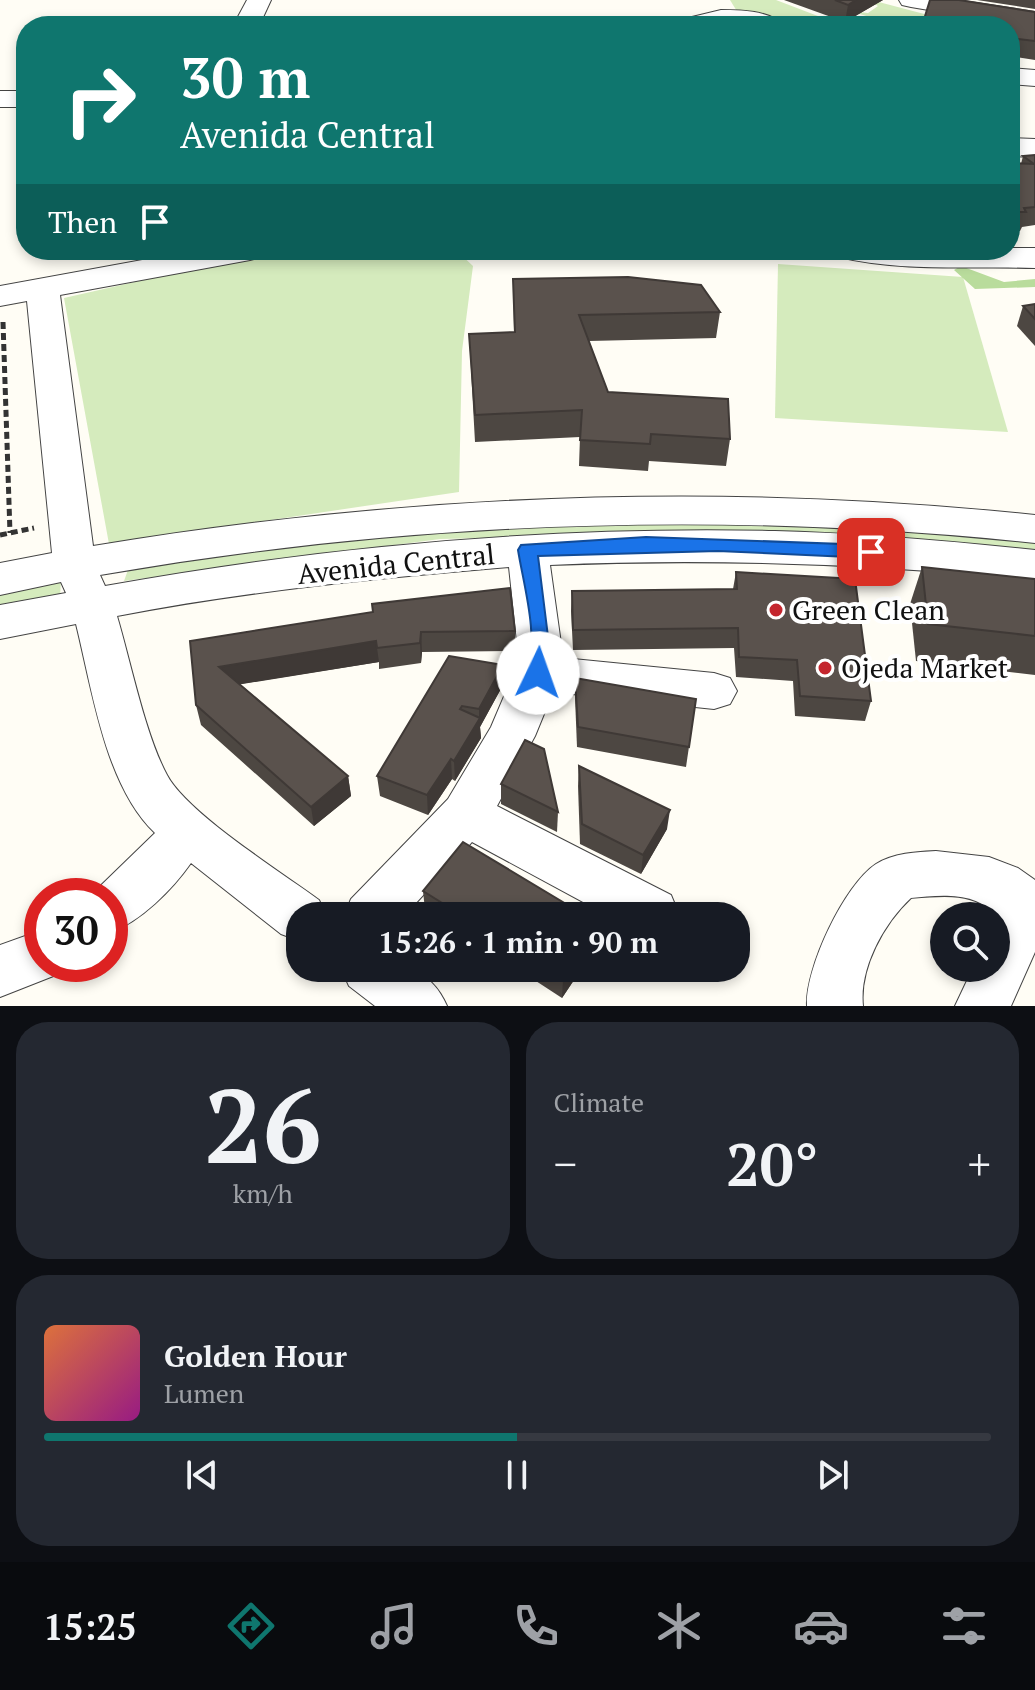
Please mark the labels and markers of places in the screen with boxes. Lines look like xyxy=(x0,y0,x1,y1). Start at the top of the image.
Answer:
pin xyxy=(837,518,905,586)
place label: Green Clean xyxy=(792,591,945,628)
marker: Green Clean xyxy=(767,601,785,619)
place label: Ojeda Market xyxy=(841,649,1009,686)
marker: Ojeda Market xyxy=(816,659,834,677)

